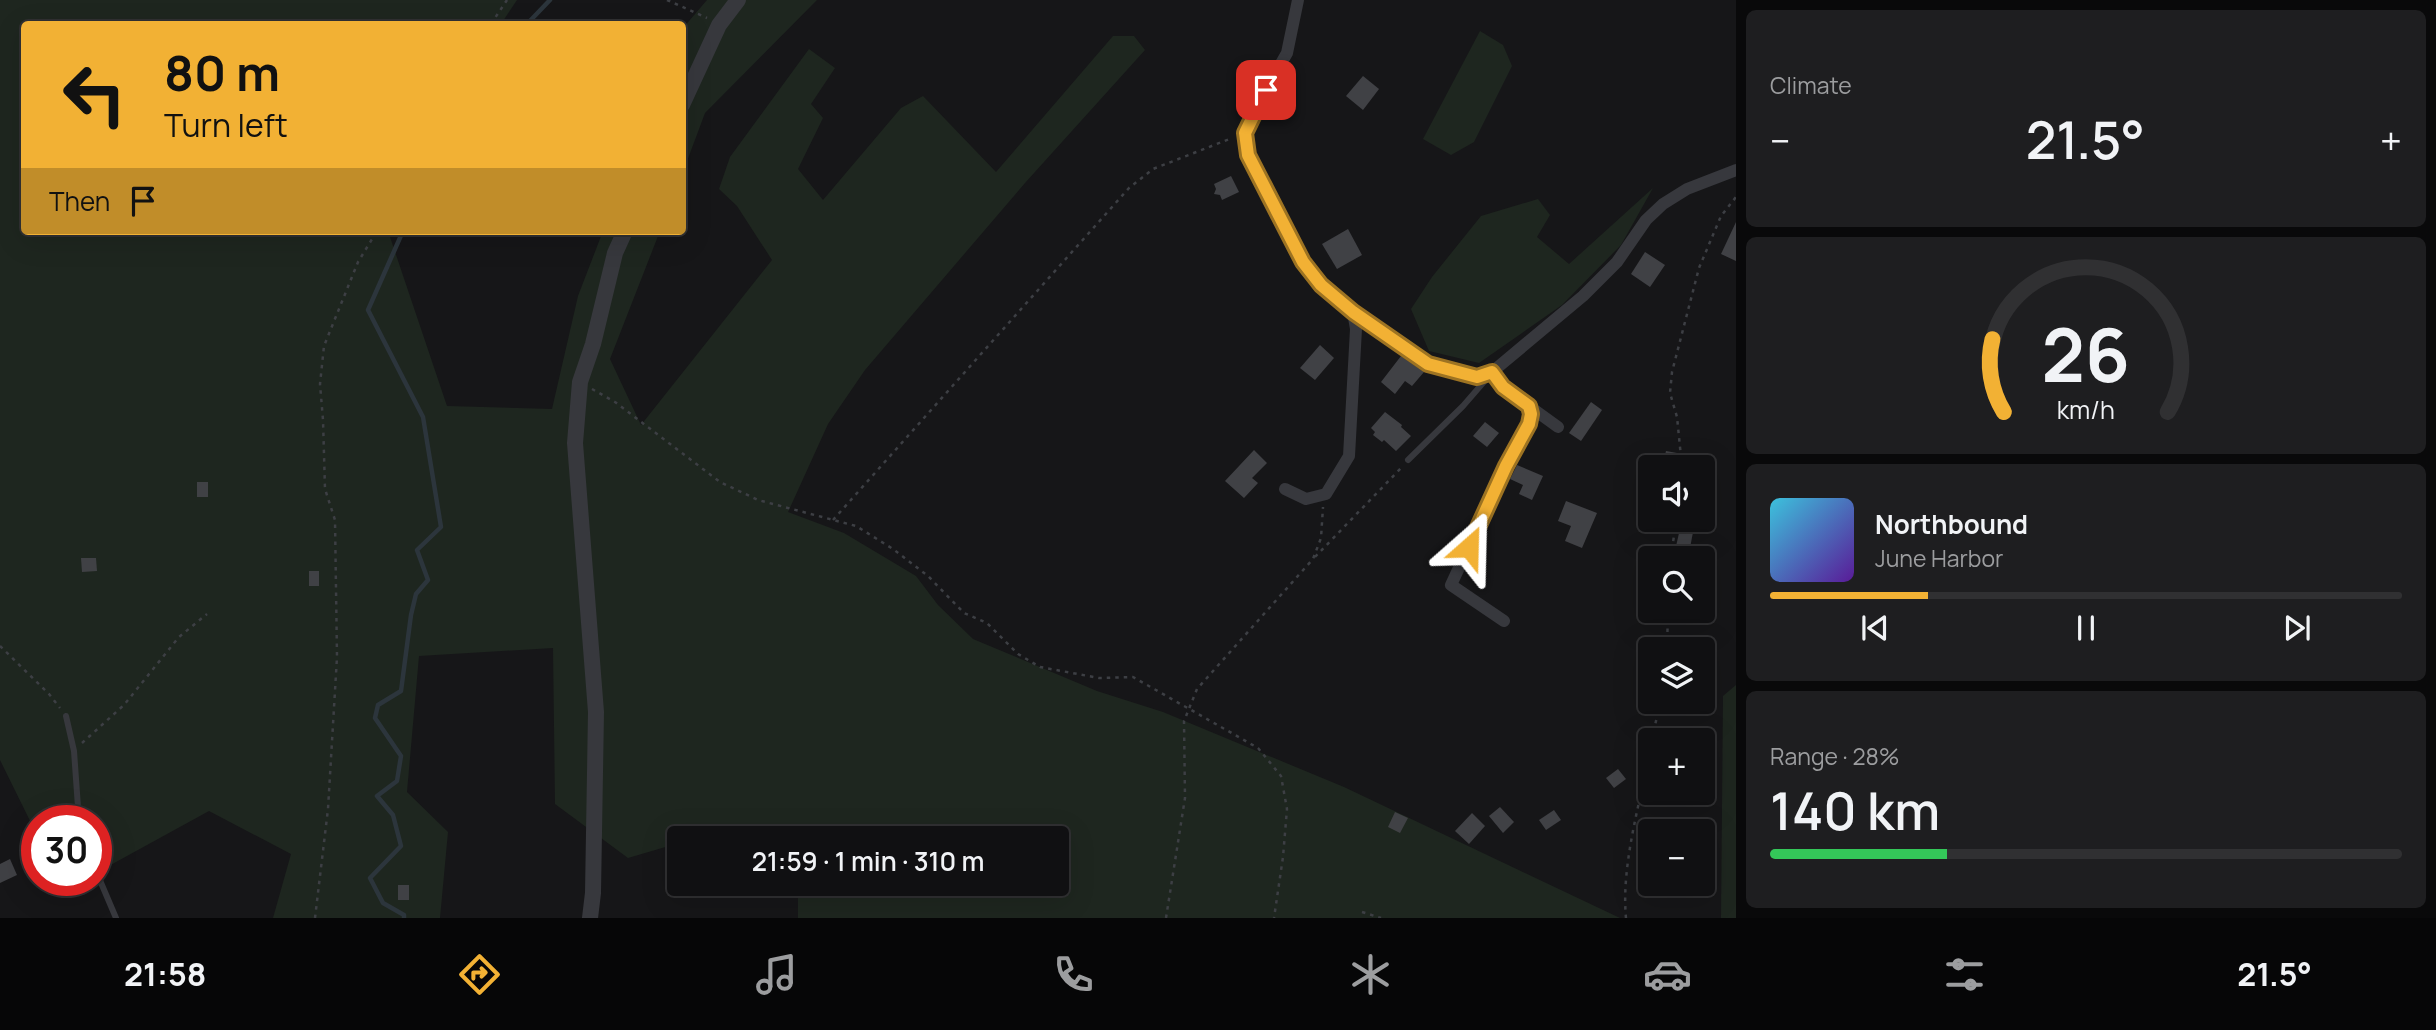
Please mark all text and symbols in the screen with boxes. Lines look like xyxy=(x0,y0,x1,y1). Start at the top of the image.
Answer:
text: 80 m xyxy=(164,39,280,106)
icon: left xyxy=(49,49,140,140)
pin xyxy=(1236,60,1296,120)
text: Climate xyxy=(1770,69,1852,101)
icon: arrive xyxy=(1247,71,1285,109)
text: Turn left xyxy=(164,103,288,147)
text: 21.5° xyxy=(2026,104,2145,175)
text: − xyxy=(1770,114,1791,166)
text: + xyxy=(2380,114,2402,166)
icon: arrive xyxy=(124,182,162,220)
text: Then xyxy=(49,183,110,219)
text: 26 xyxy=(2042,304,2130,404)
text: km/h xyxy=(2057,391,2115,426)
map controls xyxy=(1638,455,1715,896)
button: sound xyxy=(1638,455,1715,532)
text: Northbound xyxy=(1875,506,2028,542)
position arrow xyxy=(1432,510,1506,584)
text: June Harbor xyxy=(1875,542,2003,574)
button: search xyxy=(1638,546,1715,623)
icon: previous xyxy=(1856,609,1894,647)
icon: pause xyxy=(2067,609,2105,647)
icon: next xyxy=(2278,609,2316,647)
button: layers xyxy=(1638,637,1715,714)
button: + xyxy=(1638,728,1715,805)
text: Range · 28% xyxy=(1770,740,1900,772)
text: 140 km xyxy=(1770,775,1940,846)
speed limit sign: 30 xyxy=(21,805,112,896)
button: − xyxy=(1638,819,1715,896)
text: 21:59 · 1 min · 310 m xyxy=(752,843,984,879)
icon: directions xyxy=(455,950,504,999)
icon: music xyxy=(752,950,801,999)
icon: phone xyxy=(1049,950,1098,999)
icon: climate xyxy=(1346,950,1395,999)
icon: car xyxy=(1643,950,1692,999)
icon: filters xyxy=(1940,950,1989,999)
text: 21:58 xyxy=(124,952,206,996)
text: 21.5° xyxy=(2237,952,2312,996)

